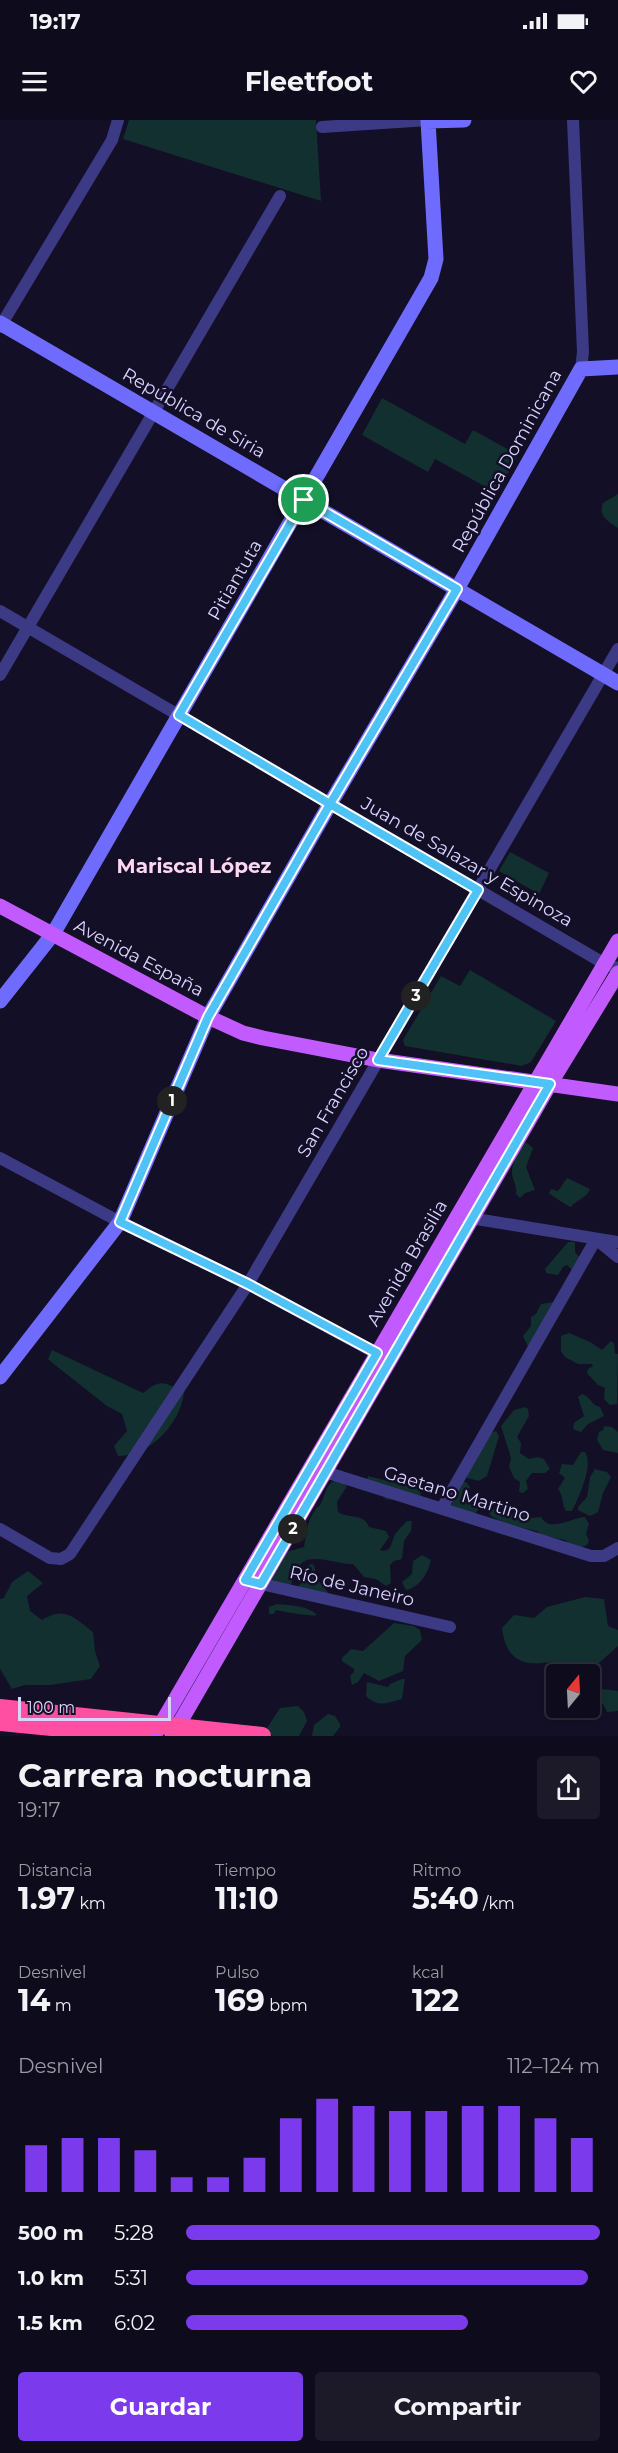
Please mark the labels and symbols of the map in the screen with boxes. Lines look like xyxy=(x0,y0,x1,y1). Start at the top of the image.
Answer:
street label: República de Siria xyxy=(118,363,270,463)
street label: República Dominicana xyxy=(447,365,567,557)
pin xyxy=(278,474,329,525)
street label: Pitiantuta xyxy=(203,536,267,624)
street label: Juan de Salazar y Espinoza xyxy=(356,792,577,932)
district label: Mariscal López xyxy=(117,854,272,878)
street label: Avenida España xyxy=(70,915,208,1001)
pin: 3 xyxy=(401,981,431,1011)
street label: San Francisco xyxy=(292,1043,374,1161)
pin: 1 xyxy=(157,1086,187,1116)
street label: Avenida Brasilia xyxy=(362,1196,452,1330)
street label: Gaetano Martino xyxy=(381,1461,533,1527)
pin: 2 xyxy=(278,1514,308,1544)
street label: Río de Janeiro xyxy=(287,1561,417,1611)
north arrow xyxy=(546,1664,600,1718)
scale bar xyxy=(18,1694,171,1722)

